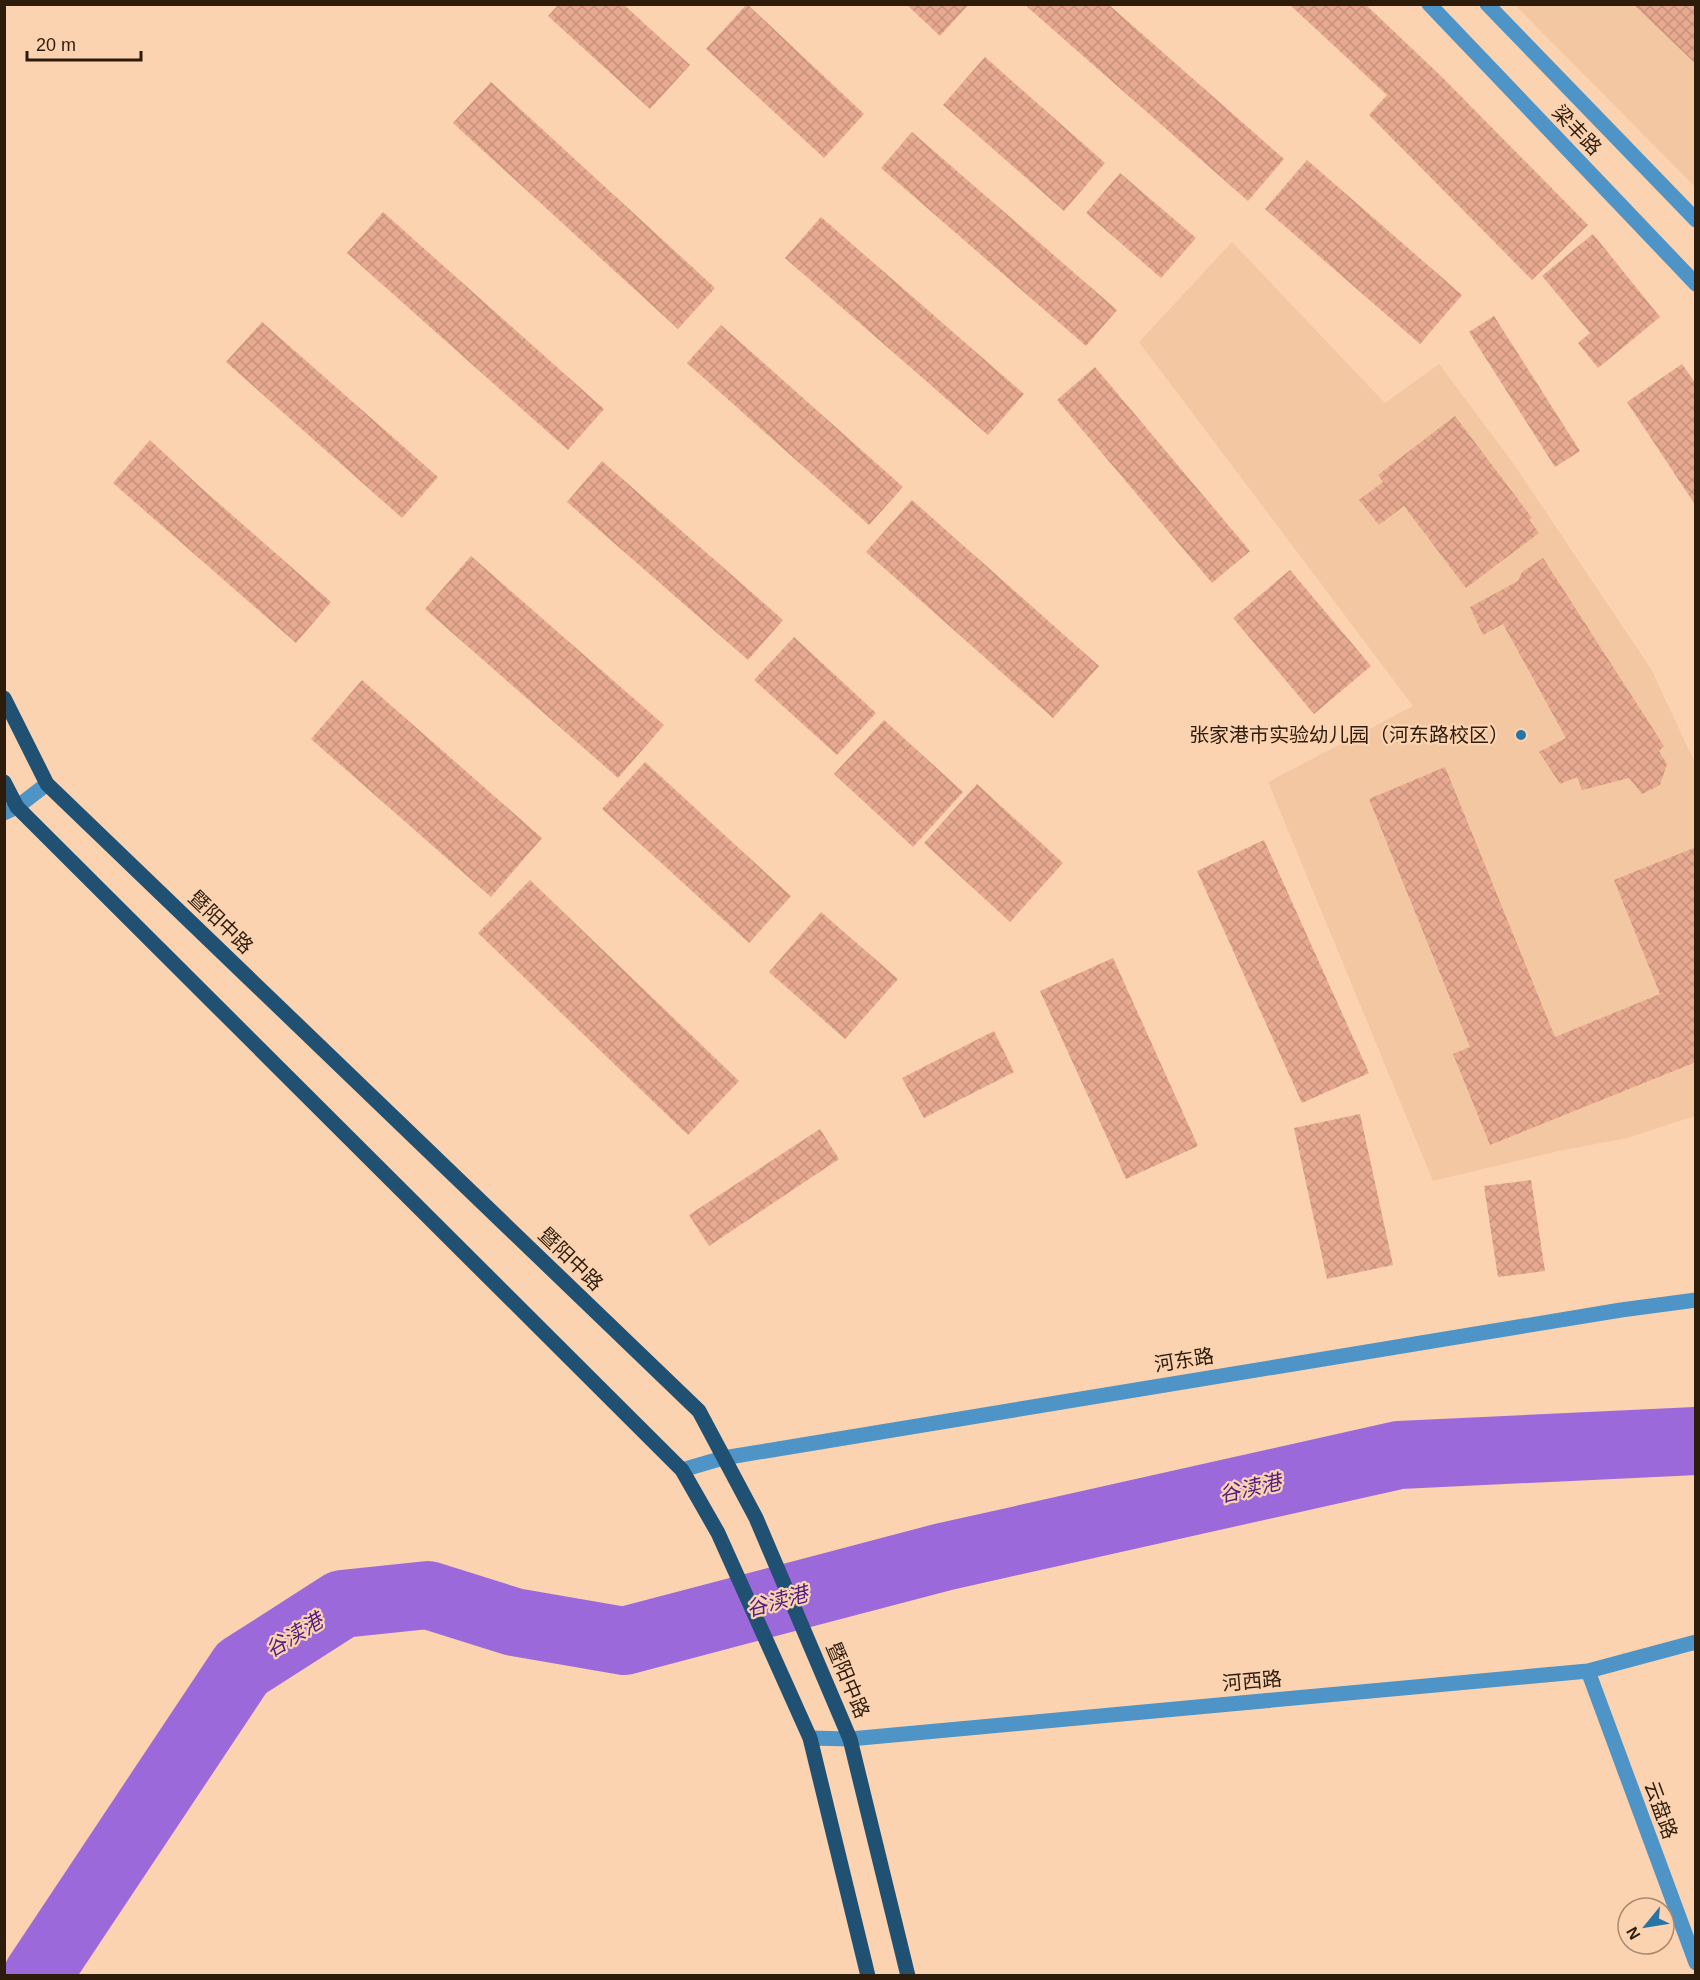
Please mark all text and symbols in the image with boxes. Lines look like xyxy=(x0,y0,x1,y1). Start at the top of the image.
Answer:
scale bar xyxy=(27,24,141,62)
text: 20 m xyxy=(36,35,76,55)
street label: 梁丰路 xyxy=(1548,101,1606,159)
place label: 张家港市实验幼儿园（河东路校区） xyxy=(1189,724,1509,746)
marker: 张家港市实验幼儿园（河东路校区） xyxy=(1514,728,1528,742)
street label: 暨阳中路 xyxy=(185,886,257,958)
street label: 暨阳中路 xyxy=(535,1223,607,1295)
street label: 河东路 xyxy=(1153,1344,1215,1376)
water label: 谷渎港 xyxy=(1217,1469,1286,1506)
water label: 谷渎港 xyxy=(744,1581,813,1620)
water label: 谷渎港 xyxy=(261,1607,329,1661)
street label: 暨阳中路 xyxy=(822,1639,874,1721)
street label: 河西路 xyxy=(1221,1667,1283,1695)
street label: 云盘路 xyxy=(1640,1778,1682,1842)
north arrow xyxy=(1616,1896,1676,1956)
text: N xyxy=(1623,1924,1644,1943)

